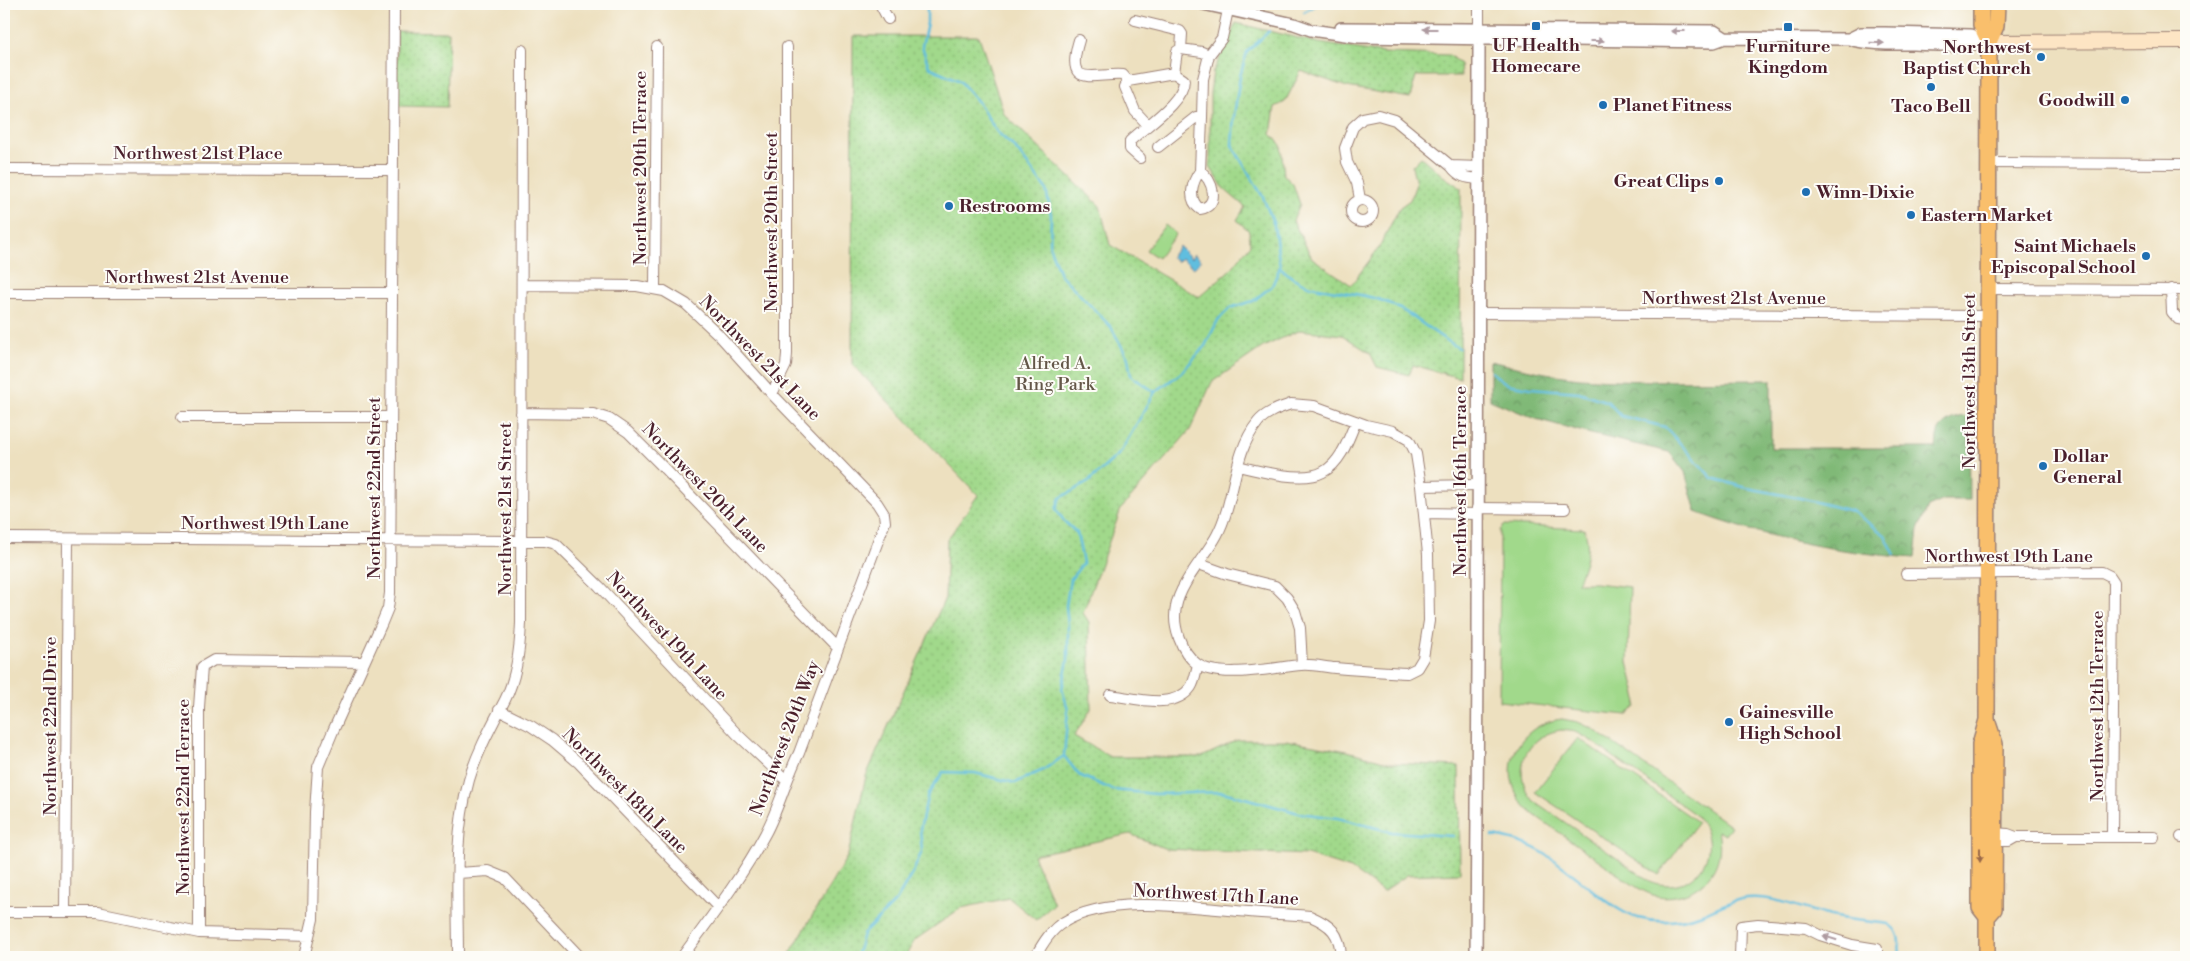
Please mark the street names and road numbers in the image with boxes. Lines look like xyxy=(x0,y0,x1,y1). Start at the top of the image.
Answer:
street label: Northwest 20th Terrace xyxy=(629,71,652,265)
street label: Northwest 20th Street xyxy=(760,131,783,312)
street label: Northwest 21st Place xyxy=(113,142,283,165)
street label: Northwest 21st Avenue xyxy=(105,266,289,289)
street label: Northwest 21st Avenue xyxy=(1642,287,1826,310)
street label: Northwest 21st Lane xyxy=(694,290,826,426)
street label: Northwest 13th Street xyxy=(1958,292,1981,469)
street label: Northwest 16th Terrace xyxy=(1449,386,1472,576)
street label: Northwest 22nd Street xyxy=(363,396,386,579)
street label: Northwest 20th Lane xyxy=(637,418,773,558)
street label: Northwest 21st Street xyxy=(494,422,517,596)
street label: Northwest 19th Lane xyxy=(181,512,349,535)
street label: Northwest 19th Lane xyxy=(1925,545,2093,568)
street label: Northwest 19th Lane xyxy=(601,567,733,705)
street label: Northwest 12th Terrace xyxy=(2086,611,2109,801)
street label: Northwest 22nd Drive xyxy=(39,636,62,816)
street label: Northwest 20th Way xyxy=(745,657,825,819)
street label: Northwest 22nd Terrace xyxy=(172,699,195,895)
street label: Northwest 18th Lane xyxy=(557,723,693,859)
street label: Northwest 17th Lane xyxy=(1132,879,1300,911)

